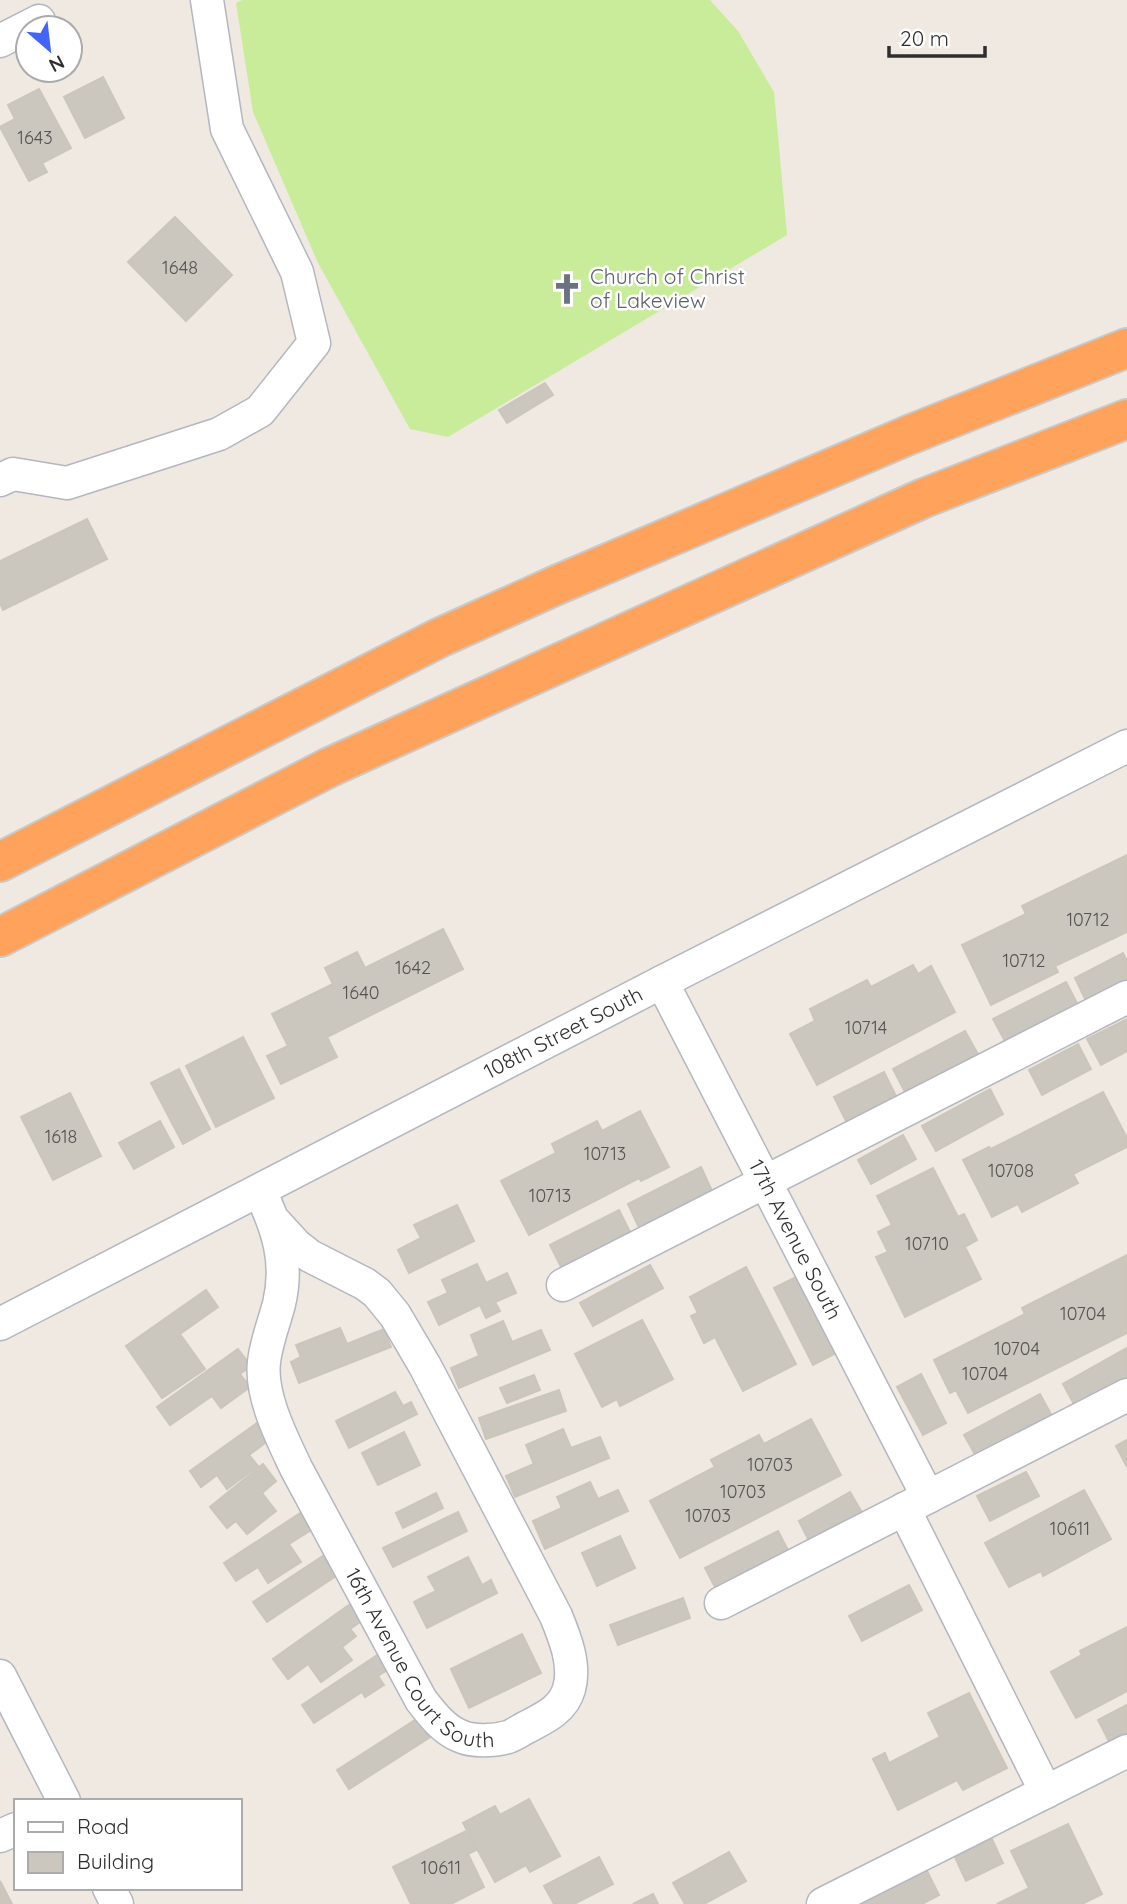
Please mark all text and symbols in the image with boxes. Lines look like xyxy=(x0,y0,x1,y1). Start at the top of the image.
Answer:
north arrow xyxy=(14,14,84,84)
scale bar xyxy=(889,14,985,58)
text: 20 m xyxy=(900,25,949,51)
text: N xyxy=(45,50,69,78)
house number: 1643 xyxy=(17,126,53,149)
house number: 1648 xyxy=(162,256,198,279)
place label: Church of Christ of Lakeview xyxy=(590,263,745,313)
church icon: Church of Christ of Lakeview xyxy=(550,272,584,306)
house number: 10712 xyxy=(1066,908,1110,931)
house number: 10712 xyxy=(1002,949,1046,972)
house number: 1642 xyxy=(395,956,431,979)
street label: 108th Street South xyxy=(479,980,647,1084)
house number: 1640 xyxy=(343,981,379,1004)
house number: 10714 xyxy=(845,1016,887,1039)
house number: 1618 xyxy=(45,1125,77,1148)
house number: 10713 xyxy=(584,1142,626,1165)
street label: 17th Avenue South xyxy=(744,1155,848,1324)
house number: 10708 xyxy=(988,1159,1034,1182)
house number: 10713 xyxy=(529,1184,571,1207)
house number: 10710 xyxy=(905,1232,949,1255)
house number: 10704 xyxy=(1060,1302,1106,1325)
house number: 10704 xyxy=(994,1337,1040,1360)
house number: 10704 xyxy=(962,1362,1008,1385)
house number: 10703 xyxy=(747,1453,793,1476)
house number: 10703 xyxy=(720,1480,766,1503)
house number: 10703 xyxy=(685,1504,731,1527)
house number: 10611 xyxy=(1050,1517,1090,1540)
street label: 16th Avenue Court South xyxy=(340,1563,495,1752)
legend xyxy=(14,1799,242,1890)
text: Road xyxy=(77,1813,129,1839)
text: Building xyxy=(77,1848,154,1874)
house number: 10611 xyxy=(421,1856,461,1879)

